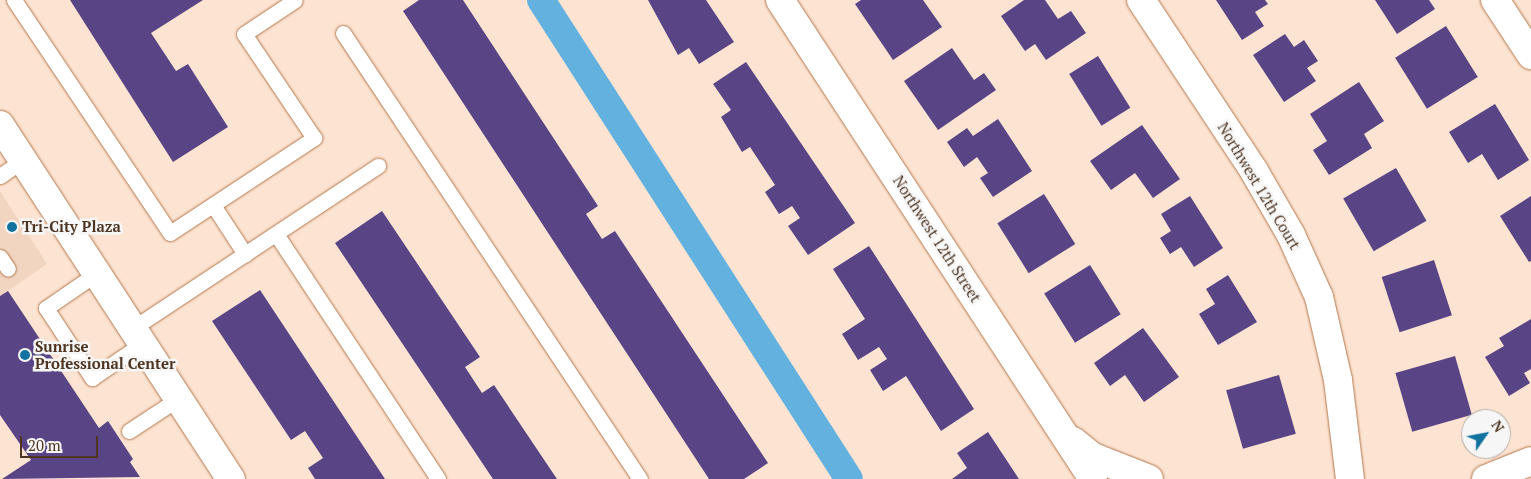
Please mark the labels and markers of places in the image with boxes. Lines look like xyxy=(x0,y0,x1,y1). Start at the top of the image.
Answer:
place label: Tri-City Plaza xyxy=(22,218,121,236)
marker: Tri-City Plaza xyxy=(6,221,18,233)
place label: Sunrise Professional Center xyxy=(35,337,175,372)
marker: Sunrise Professional Center xyxy=(19,349,31,361)

